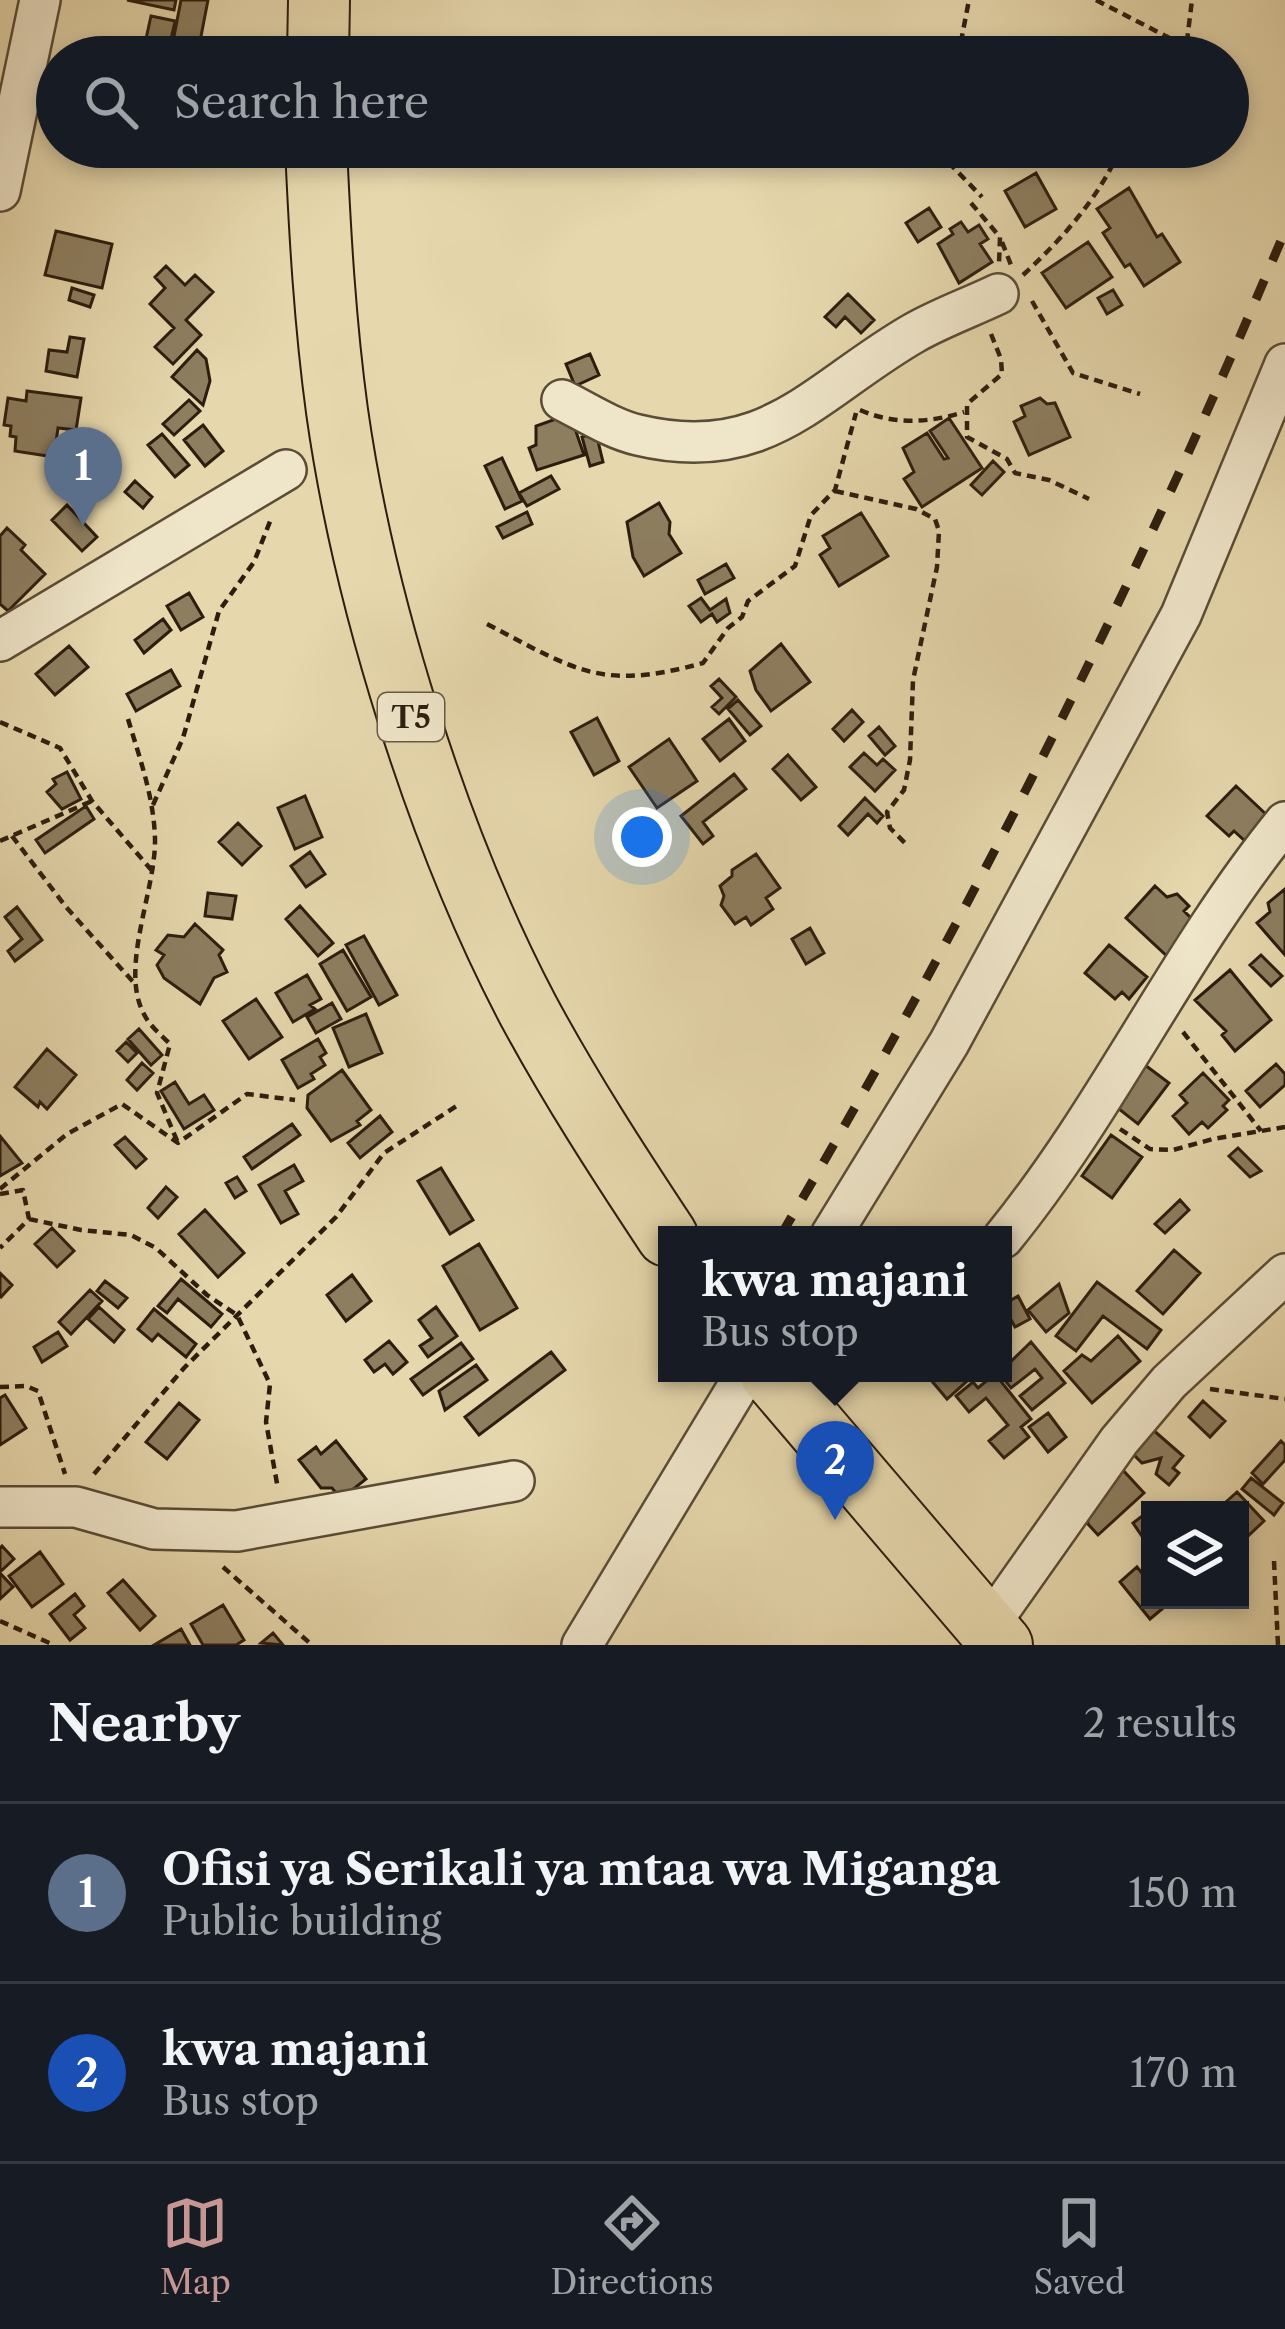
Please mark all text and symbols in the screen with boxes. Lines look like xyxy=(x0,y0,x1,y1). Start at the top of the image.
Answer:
search box xyxy=(36,36,1249,168)
icon: search xyxy=(78,69,144,135)
text: Search here xyxy=(174,74,429,130)
pin: 1 xyxy=(44,427,122,526)
road number: T5 xyxy=(378,693,444,741)
your location xyxy=(612,807,672,867)
popup xyxy=(658,1226,1012,1382)
text: kwa majani xyxy=(702,1252,968,1308)
text: Bus stop xyxy=(702,1308,859,1356)
pin: 2 xyxy=(796,1421,874,1520)
map controls xyxy=(1141,1501,1249,1609)
button: layers xyxy=(1141,1501,1249,1609)
text: Nearby xyxy=(48,1692,240,1754)
text: 2 results xyxy=(1083,1699,1237,1747)
text: Ofisi ya Serikali ya mtaa wa Miganga xyxy=(162,1841,1000,1897)
text: 1 xyxy=(78,1869,96,1917)
text: 150 m xyxy=(1128,1869,1237,1917)
text: Public building xyxy=(162,1897,441,1945)
text: kwa majani xyxy=(162,2021,429,2077)
text: 2 xyxy=(75,2049,99,2097)
text: 170 m xyxy=(1130,2049,1237,2097)
text: Bus stop xyxy=(162,2077,319,2125)
tab: Map xyxy=(160,2190,231,2303)
tab: Directions xyxy=(551,2190,714,2303)
tab: Saved xyxy=(1033,2190,1125,2303)

